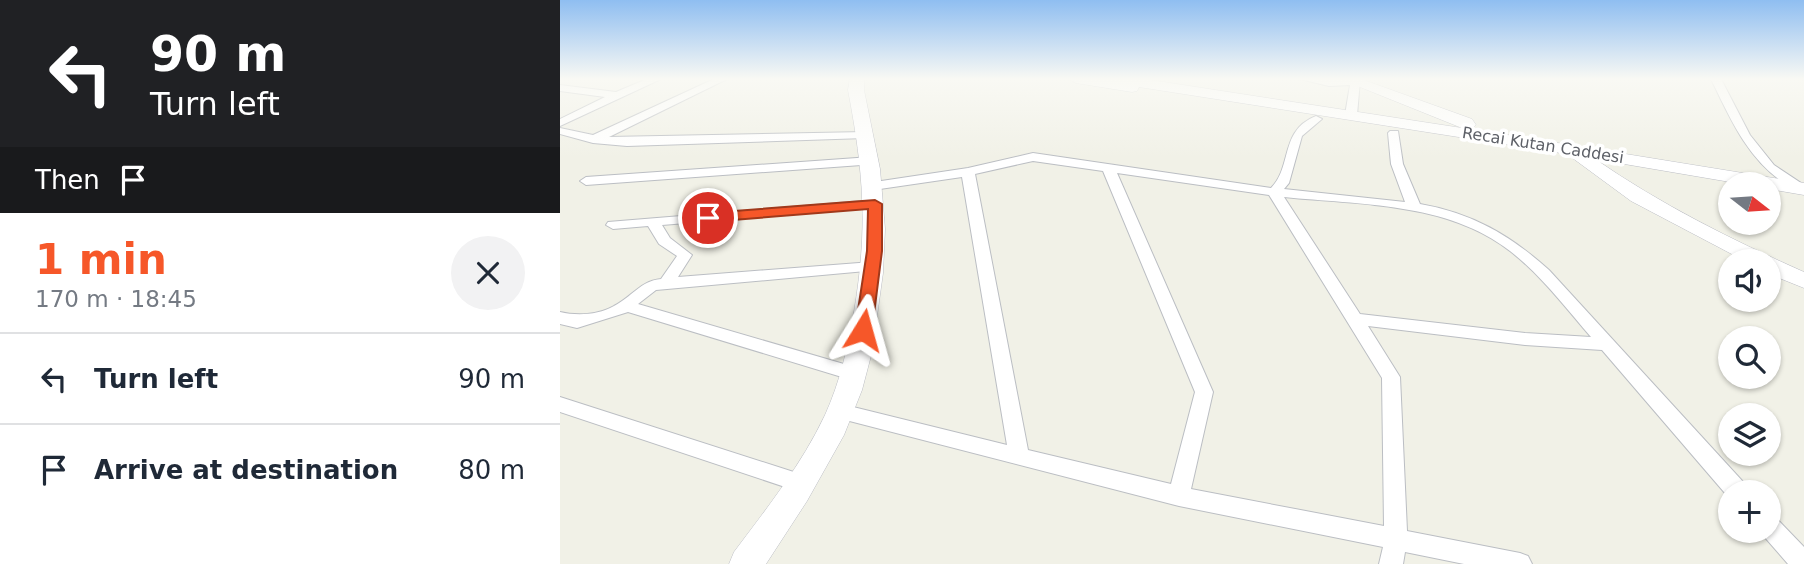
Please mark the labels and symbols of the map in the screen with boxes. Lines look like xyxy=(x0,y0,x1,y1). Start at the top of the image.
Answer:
street label: Recai Kutan Caddesi xyxy=(1461,123,1625,167)
north arrow xyxy=(1718,172,1782,234)
pin xyxy=(678,188,738,248)
position arrow xyxy=(826,293,900,367)

